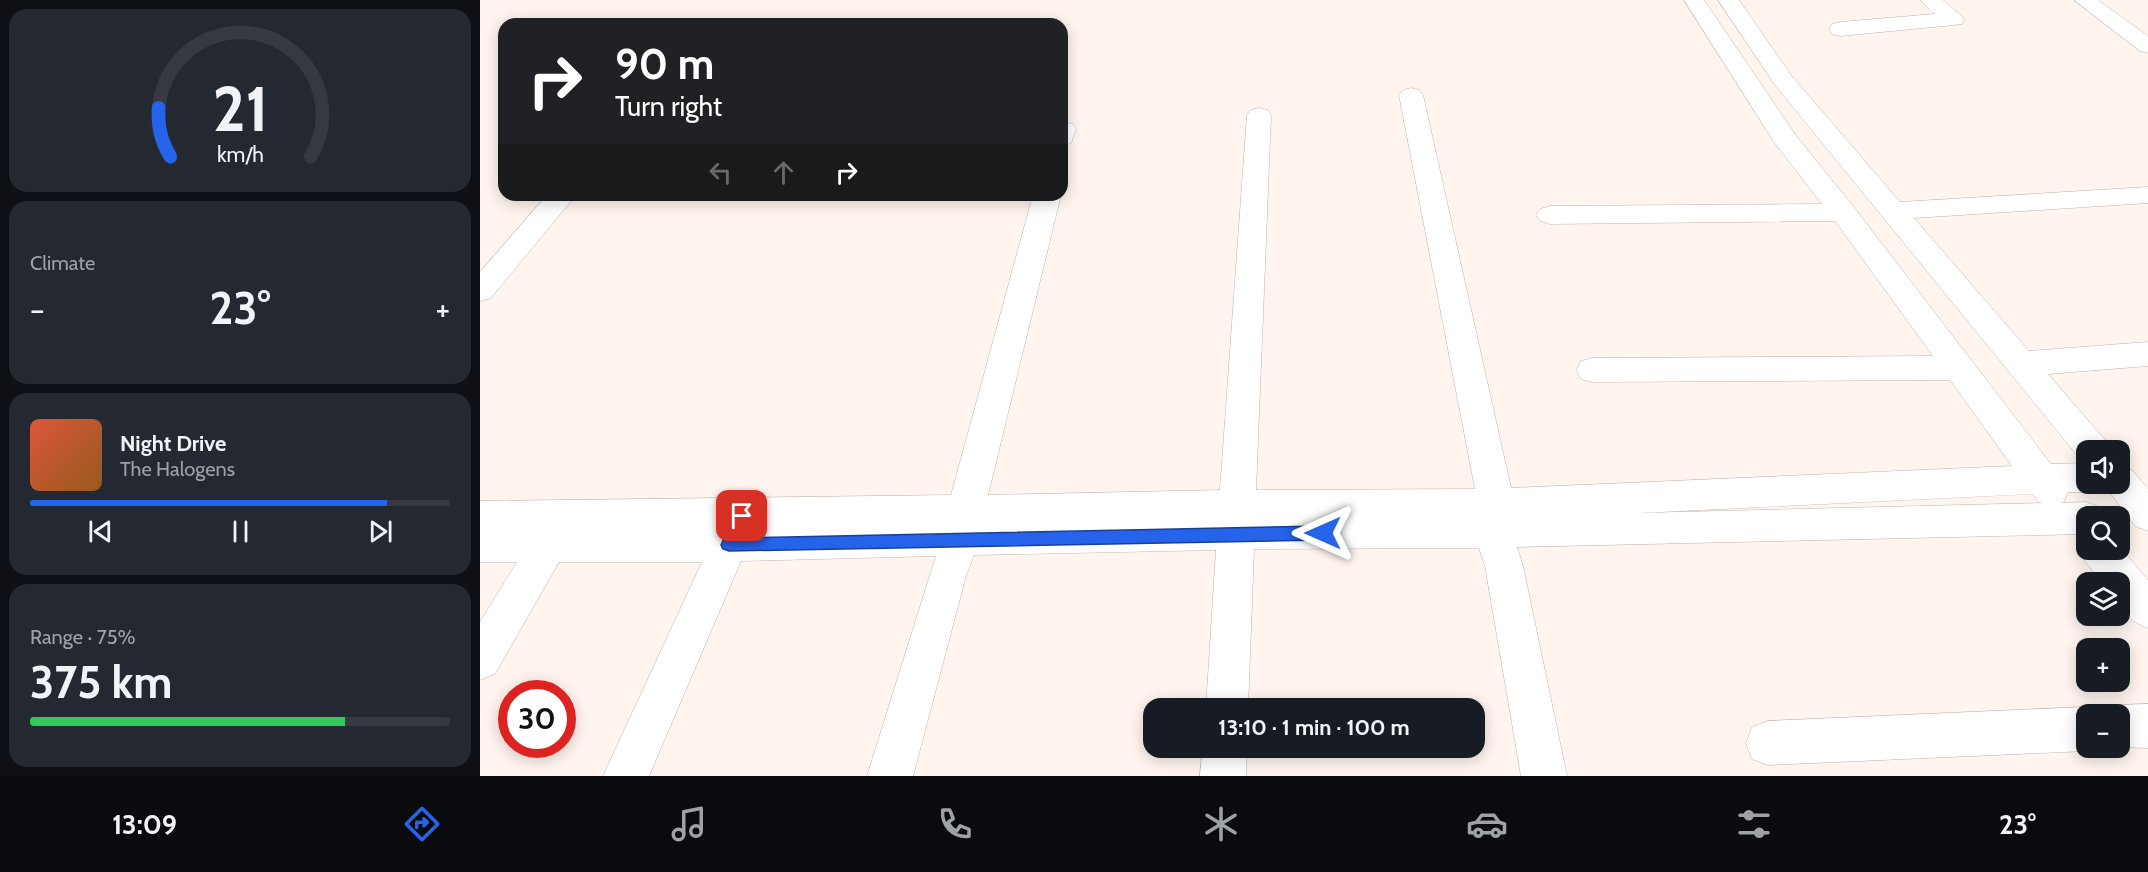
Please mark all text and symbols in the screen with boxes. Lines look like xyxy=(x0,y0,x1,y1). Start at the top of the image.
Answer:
text: 90 m xyxy=(615,38,714,90)
icon: right xyxy=(516,42,594,120)
text: 21 xyxy=(212,72,268,148)
text: Turn right xyxy=(615,90,722,123)
text: km/h xyxy=(217,142,263,168)
icon: left xyxy=(704,156,737,189)
icon: ahead xyxy=(767,156,800,189)
icon: right xyxy=(830,156,863,189)
text: Climate xyxy=(30,251,95,275)
text: 23° xyxy=(209,281,271,335)
text: − xyxy=(30,289,45,329)
text: + xyxy=(435,289,450,329)
text: Night Drive xyxy=(120,430,226,457)
map controls xyxy=(2076,440,2130,758)
button: sound xyxy=(2076,440,2130,494)
text: The Halogens xyxy=(120,457,235,481)
pin xyxy=(716,490,767,541)
icon: arrive xyxy=(725,499,758,532)
position arrow xyxy=(1291,501,1355,565)
button: search xyxy=(2076,506,2130,560)
icon: previous xyxy=(84,515,117,548)
icon: pause xyxy=(224,515,257,548)
icon: next xyxy=(364,515,397,548)
button: layers xyxy=(2076,572,2130,626)
text: Range · 75% xyxy=(30,625,136,649)
button: + xyxy=(2076,638,2130,692)
text: 375 km xyxy=(30,655,172,709)
speed limit sign: 30 xyxy=(498,680,576,758)
button: − xyxy=(2076,704,2130,758)
text: 13:10 · 1 min · 100 m xyxy=(1218,714,1410,741)
icon: directions xyxy=(401,803,443,845)
icon: music xyxy=(668,803,710,845)
icon: phone xyxy=(934,803,976,845)
icon: climate xyxy=(1200,803,1242,845)
icon: car xyxy=(1466,803,1508,845)
icon: filters xyxy=(1733,803,1775,845)
text: 13:09 xyxy=(112,808,177,841)
text: 23° xyxy=(1999,808,2036,841)

